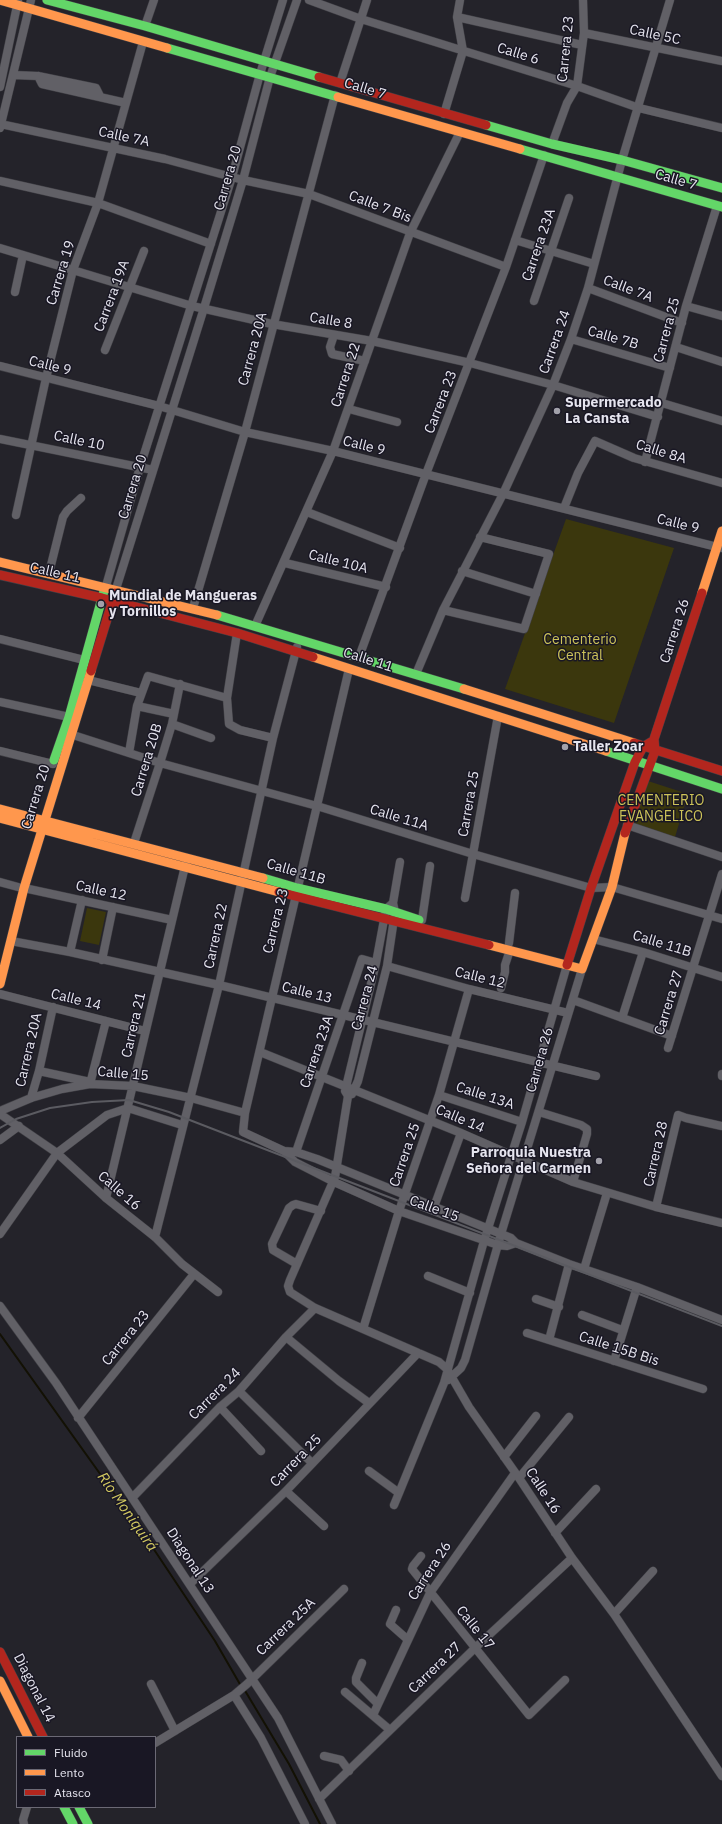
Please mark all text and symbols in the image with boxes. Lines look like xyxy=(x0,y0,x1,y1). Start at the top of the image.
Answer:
street label: Carrera 23 xyxy=(554,15,578,83)
street label: Calle 5C xyxy=(628,21,682,49)
street label: Calle 6 xyxy=(495,40,541,68)
street label: Calle 7 xyxy=(342,75,388,103)
street label: Calle 7A xyxy=(97,123,151,151)
street label: Carrera 20 xyxy=(211,144,245,212)
street label: Calle 7 xyxy=(653,166,699,194)
street label: Calle 7 Bis xyxy=(346,187,414,227)
street label: Carrera 23A xyxy=(519,206,559,284)
street label: Carrera 19 xyxy=(43,239,79,307)
street label: Carrera 19A xyxy=(91,258,133,334)
street label: Calle 7A xyxy=(601,272,655,306)
street label: Carrera 25 xyxy=(650,296,684,364)
street label: Carrera 24 xyxy=(536,308,574,376)
street label: Calle 8 xyxy=(308,309,354,333)
street label: Carrera 20A xyxy=(235,310,271,388)
street label: Calle 7B xyxy=(586,323,640,353)
street label: Carrera 22 xyxy=(328,341,364,409)
street label: Calle 9 xyxy=(27,353,73,379)
street label: Carrera 23 xyxy=(421,368,461,436)
place label: Supermercado La Cansta xyxy=(565,395,662,428)
marker: Supermercado La Cansta xyxy=(552,406,562,416)
street label: Calle 10 xyxy=(52,427,106,455)
street label: Calle 9 xyxy=(341,433,387,459)
street label: Calle 8A xyxy=(634,436,688,468)
street label: Carrera 20 xyxy=(115,453,151,521)
street label: Calle 9 xyxy=(655,511,701,537)
street label: Calle 10A xyxy=(307,547,369,577)
street label: Calle 11 xyxy=(28,559,82,587)
place label: Mundial de Mangueras y Tornillos xyxy=(109,588,257,620)
street label: Carrera 26 xyxy=(657,597,693,665)
marker: Mundial de Mangueras y Tornillos xyxy=(96,599,106,609)
park label: Cementerio Central xyxy=(543,632,617,664)
street label: Calle 11 xyxy=(341,644,395,676)
street label: Carrera 20B xyxy=(128,721,166,799)
place label: Taller Zoar xyxy=(573,739,643,755)
marker: Taller Zoar xyxy=(560,742,570,752)
street label: Carrera 20 xyxy=(18,763,54,831)
street label: Carrera 25 xyxy=(455,770,483,838)
park label: CEMENTERIO EVANGELICO xyxy=(618,793,704,826)
street label: Calle 11A xyxy=(368,801,430,835)
street label: Calle 11B xyxy=(265,856,327,888)
street label: Calle 12 xyxy=(74,877,128,905)
street label: Carrera 23 xyxy=(260,887,292,955)
street label: Carrera 22 xyxy=(201,902,231,970)
street label: Calle 11B xyxy=(631,927,693,961)
street label: Carrera 24 xyxy=(348,964,382,1032)
street label: Calle 12 xyxy=(453,964,507,992)
street label: Carrera 27 xyxy=(651,969,687,1037)
street label: Calle 13 xyxy=(280,979,334,1007)
street label: Calle 14 xyxy=(49,986,103,1014)
street label: Carrera 21 xyxy=(118,991,150,1059)
street label: Carrera 20A xyxy=(12,1011,46,1089)
street label: Carrera 23A xyxy=(297,1013,337,1091)
street label: Carrera 26 xyxy=(523,1026,557,1094)
street label: Calle 15 xyxy=(97,1063,149,1085)
street label: Calle 13A xyxy=(454,1079,516,1113)
street label: Calle 14 xyxy=(433,1101,487,1137)
street label: Carrera 28 xyxy=(640,1120,672,1188)
street label: Carrera 25 xyxy=(386,1121,424,1189)
place label: Parroquia Nuestra Señora del Carmen xyxy=(466,1145,591,1178)
marker: Parroquia Nuestra Señora del Carmen xyxy=(594,1156,604,1166)
street label: Calle 16 xyxy=(94,1168,144,1214)
street label: Calle 15 xyxy=(407,1192,461,1226)
street label: Carrera 23 xyxy=(98,1307,154,1369)
street label: Calle 15B Bis xyxy=(577,1328,661,1370)
street label: Carrera 24 xyxy=(185,1364,245,1424)
street label: Carrera 25 xyxy=(267,1431,325,1491)
street label: Calle 16 xyxy=(522,1465,564,1517)
water label: Río Moniquirá xyxy=(93,1469,161,1555)
street label: Diagonal 13 xyxy=(163,1525,217,1597)
street label: Carrera 26 xyxy=(405,1538,455,1604)
street label: Carrera 25A xyxy=(253,1595,319,1659)
street label: Calle 17 xyxy=(452,1603,498,1653)
street label: Carrera 27 xyxy=(405,1639,465,1697)
street label: Diagonal 14 xyxy=(10,1651,58,1725)
legend xyxy=(16,1736,156,1808)
text: Fluido xyxy=(54,1745,87,1760)
text: Lento xyxy=(54,1765,84,1780)
text: Atasco xyxy=(54,1785,91,1800)

